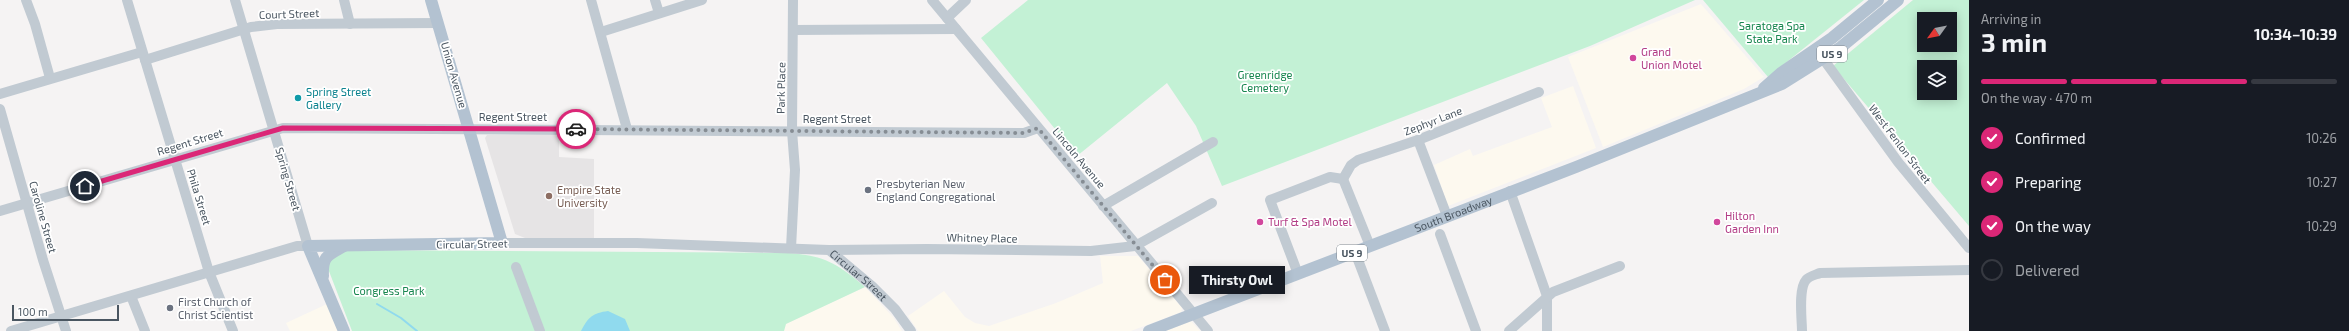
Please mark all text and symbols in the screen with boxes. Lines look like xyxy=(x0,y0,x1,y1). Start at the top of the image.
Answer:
street label: Court Street xyxy=(259,6,319,21)
text: Arriving in xyxy=(1981,11,2041,27)
north arrow xyxy=(1917,12,1957,52)
map controls xyxy=(1917,12,1957,100)
park label: Saratoga Spa State Park xyxy=(1739,19,1805,45)
text: 10:34–10:39 xyxy=(2254,25,2337,43)
text: 3 min xyxy=(1981,26,2047,57)
street label: Union Avenue xyxy=(439,40,470,109)
place label: Grand Union Motel xyxy=(1641,45,1703,71)
road number: US 9 xyxy=(1817,46,1847,62)
marker: Grand Union Motel xyxy=(1628,53,1638,63)
button: layers xyxy=(1917,60,1957,100)
street label: Park Place xyxy=(774,62,787,114)
park label: Greenridge Cemetery xyxy=(1238,68,1293,94)
place label: Spring Street Gallery xyxy=(306,85,371,111)
text: On the way · 470 m xyxy=(1981,90,2092,106)
marker: Spring Street Gallery xyxy=(293,93,303,103)
street label: West Fenlon Street xyxy=(1867,102,1934,186)
street label: Zephyr Lane xyxy=(1402,103,1464,138)
courier xyxy=(556,109,596,149)
street label: Regent Street xyxy=(479,110,547,123)
street label: Regent Street xyxy=(803,112,871,125)
icon: car xyxy=(565,118,587,140)
street label: Regent Street xyxy=(155,125,224,158)
street label: Lincoln Avenue xyxy=(1050,125,1109,191)
icon: check xyxy=(1981,127,2003,149)
text: Confirmed xyxy=(2015,129,2086,147)
text: 10:26 xyxy=(2306,130,2337,146)
street label: Spring Street xyxy=(273,146,304,212)
street label: Phila Street xyxy=(185,167,214,226)
pin xyxy=(68,169,102,203)
icon: check xyxy=(1981,171,2003,193)
text: Preparing xyxy=(2015,173,2081,191)
text: 10:27 xyxy=(2307,174,2337,190)
icon: home xyxy=(74,175,96,197)
place label: Presbyterian New England Congregational xyxy=(876,177,996,203)
street label: Caroline Street xyxy=(27,179,60,254)
place label: Empire State University xyxy=(557,183,621,209)
marker: Presbyterian New England Congregational xyxy=(863,185,873,195)
marker: Empire State University xyxy=(544,191,554,201)
street label: South Broadway xyxy=(1412,193,1494,234)
place label: Hilton Garden Inn xyxy=(1725,209,1779,235)
place label: Turf & Spa Motel xyxy=(1268,215,1352,228)
icon: check xyxy=(1981,215,2003,237)
marker: Turf & Spa Motel xyxy=(1255,217,1265,227)
marker: Hilton Garden Inn xyxy=(1712,217,1722,227)
text: On the way xyxy=(2015,217,2091,235)
text: 10:29 xyxy=(2306,218,2337,234)
street label: Whitney Place xyxy=(946,230,1018,245)
street label: Circular Street xyxy=(436,236,508,251)
road number: US 9 xyxy=(1337,245,1367,261)
street label: Circular Street xyxy=(828,247,890,303)
text: Delivered xyxy=(2015,261,2080,279)
pin xyxy=(1148,263,1182,297)
callout: Thirsty Owl xyxy=(1189,266,1285,294)
icon: bag xyxy=(1154,269,1176,291)
text: Thirsty Owl xyxy=(1201,272,1273,288)
park label: Congress Park xyxy=(353,284,425,297)
place label: First Church of Christ Scientist xyxy=(178,295,253,321)
scale bar xyxy=(12,303,119,322)
marker: First Church of Christ Scientist xyxy=(165,303,175,313)
text: 100 m xyxy=(18,305,48,318)

